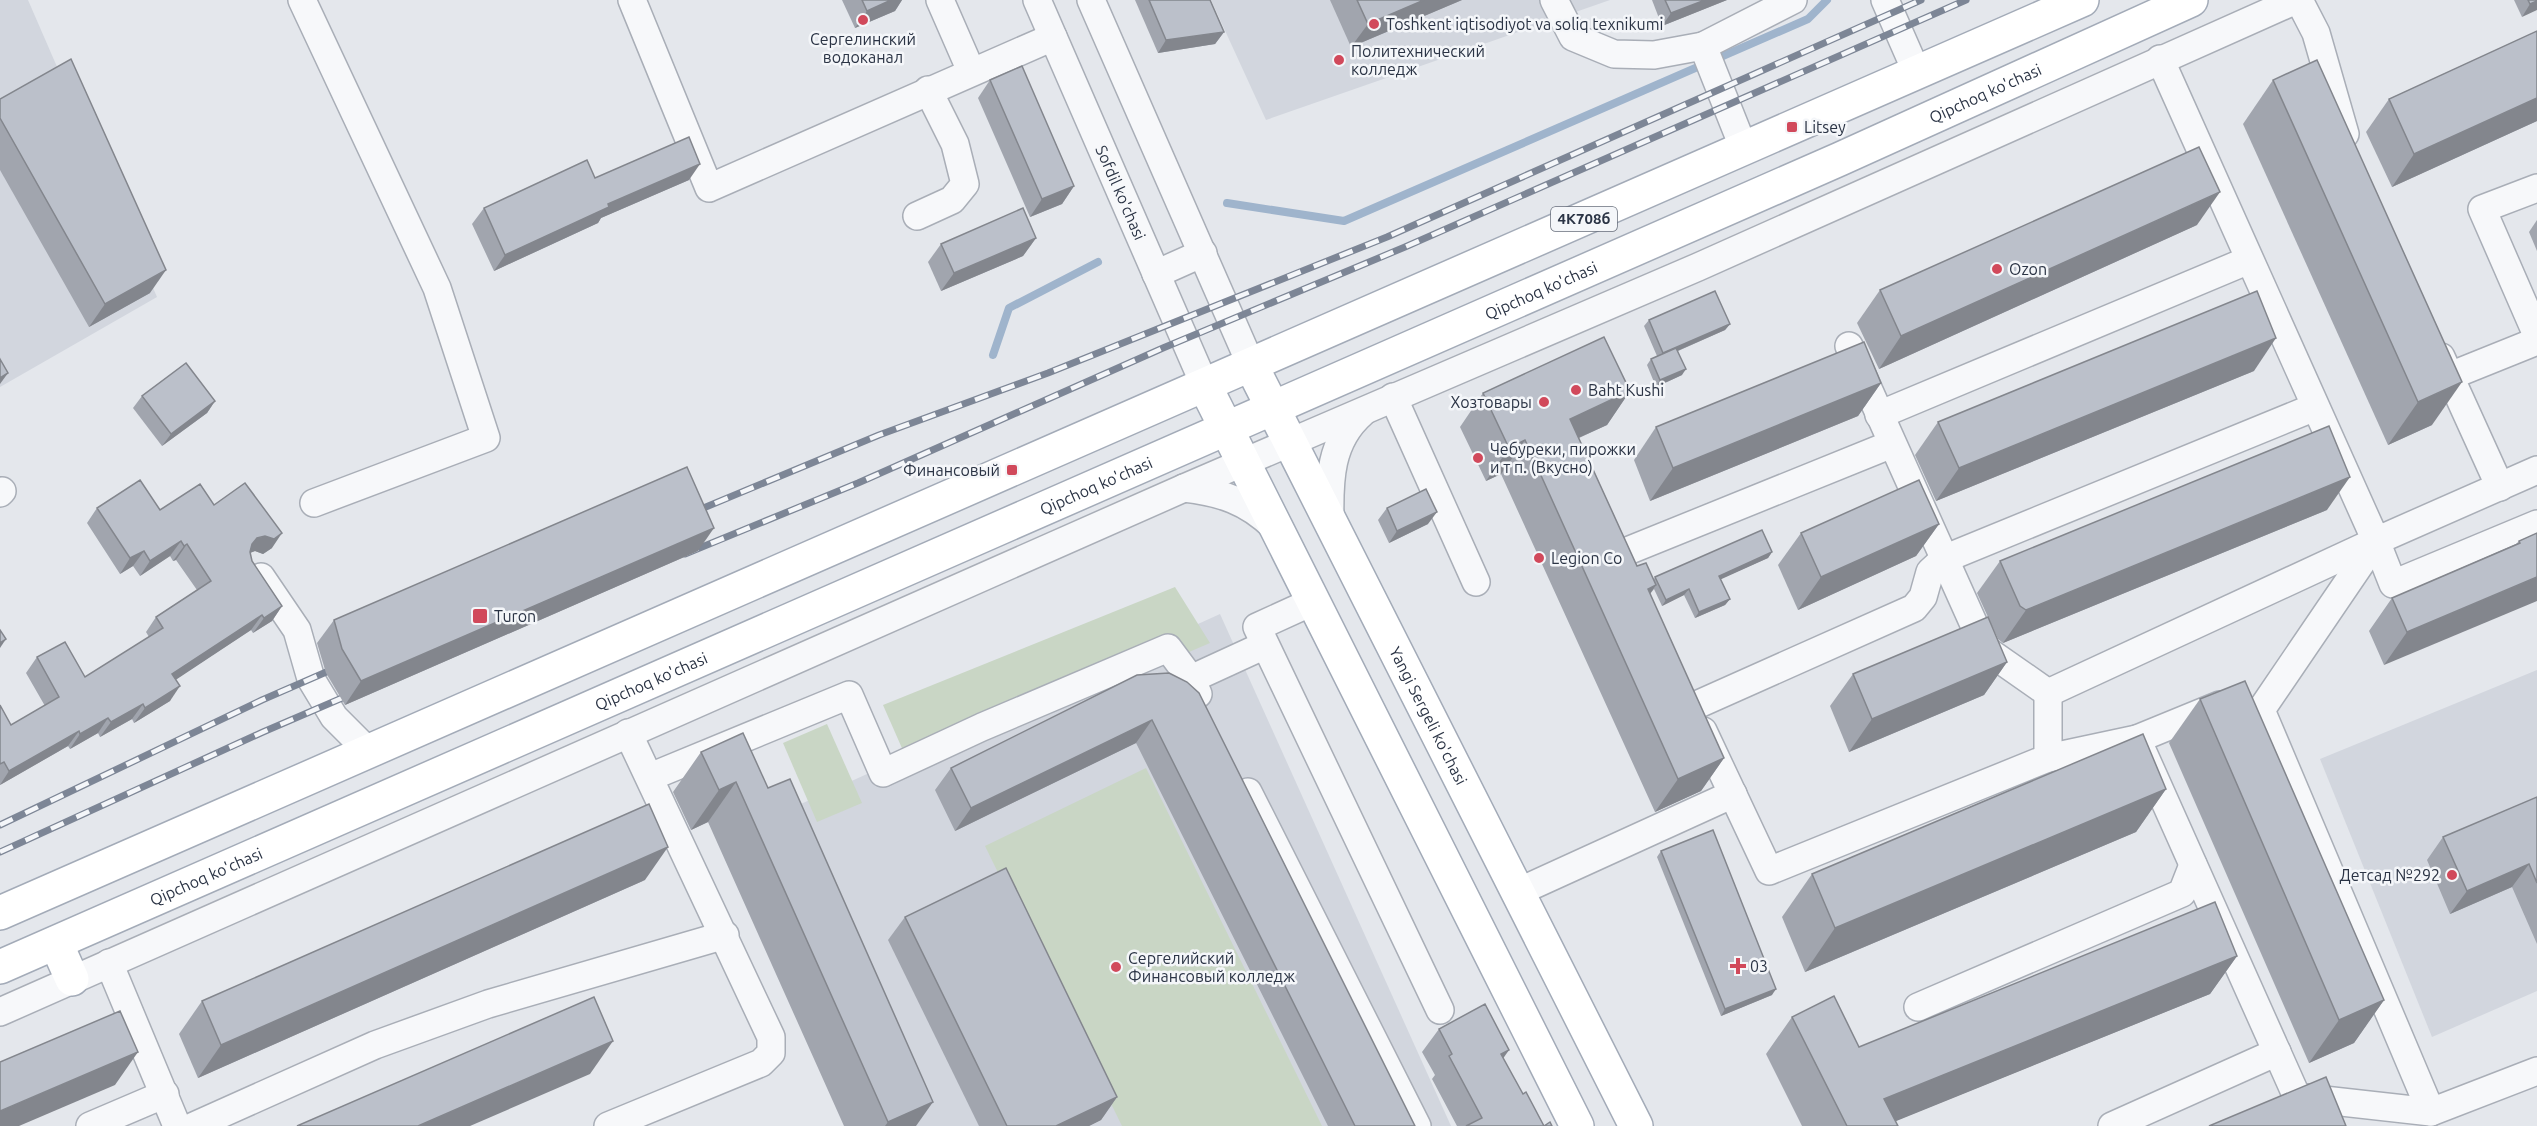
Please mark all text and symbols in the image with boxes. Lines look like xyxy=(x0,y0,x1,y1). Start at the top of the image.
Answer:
marker: Сергелинский водоканал xyxy=(856,13,870,27)
place label: Toshkent iqtisodiyot va soliq texnikumi xyxy=(1386,15,1663,33)
marker: Toshkent iqtisodiyot va soliq texnikumi xyxy=(1367,17,1381,31)
place label: Сергелинский водоканал xyxy=(810,30,916,66)
place label: Политехнический колледж xyxy=(1351,42,1485,78)
marker: Политехнический колледж xyxy=(1332,53,1346,67)
street label: Qipchoq ko'chasi xyxy=(1926,60,2044,126)
place label: Litsey xyxy=(1804,118,1846,136)
marker: Litsey xyxy=(1785,120,1799,134)
street label: Sofdil ko'chasi xyxy=(1092,143,1149,243)
road number: 4К708б xyxy=(1551,207,1617,231)
street label: Qipchoq ko'chasi xyxy=(1482,258,1600,323)
place label: Ozon xyxy=(2009,260,2047,278)
marker: Ozon xyxy=(1990,262,2004,276)
place label: Baht Kushi xyxy=(1588,381,1664,399)
marker: Baht Kushi xyxy=(1569,383,1583,397)
place label: Хозтовары xyxy=(1451,393,1532,411)
marker: Хозтовары xyxy=(1537,395,1551,409)
place label: Чебуреки, пирожки и т п. (Вкусно) xyxy=(1490,440,1636,477)
marker: Чебуреки, пирожки и т п. (Вкусно) xyxy=(1471,451,1485,465)
street label: Qipchoq ko'chasi xyxy=(1037,453,1155,518)
place label: Финансовый xyxy=(903,461,1000,479)
marker: Финансовый xyxy=(1005,463,1019,477)
place label: Legion Co xyxy=(1551,549,1622,567)
marker: Legion Co xyxy=(1532,551,1546,565)
marker: Turon xyxy=(471,607,489,625)
place label: Turon xyxy=(494,607,536,625)
street label: Yangi Sergeli ko'chasi xyxy=(1386,644,1471,788)
street label: Qipchoq ko'chasi xyxy=(592,649,710,714)
street label: Qipchoq ko'chasi xyxy=(147,844,265,909)
place label: Детсад №292 xyxy=(2340,866,2440,884)
marker: Детсад №292 xyxy=(2445,868,2459,882)
place label: Сергелийский Финансовый колледж xyxy=(1128,949,1295,985)
place label: 03 xyxy=(1750,957,1768,975)
marker: 03 xyxy=(1731,959,1745,973)
marker: Сергелийский Финансовый колледж xyxy=(1109,960,1123,974)

